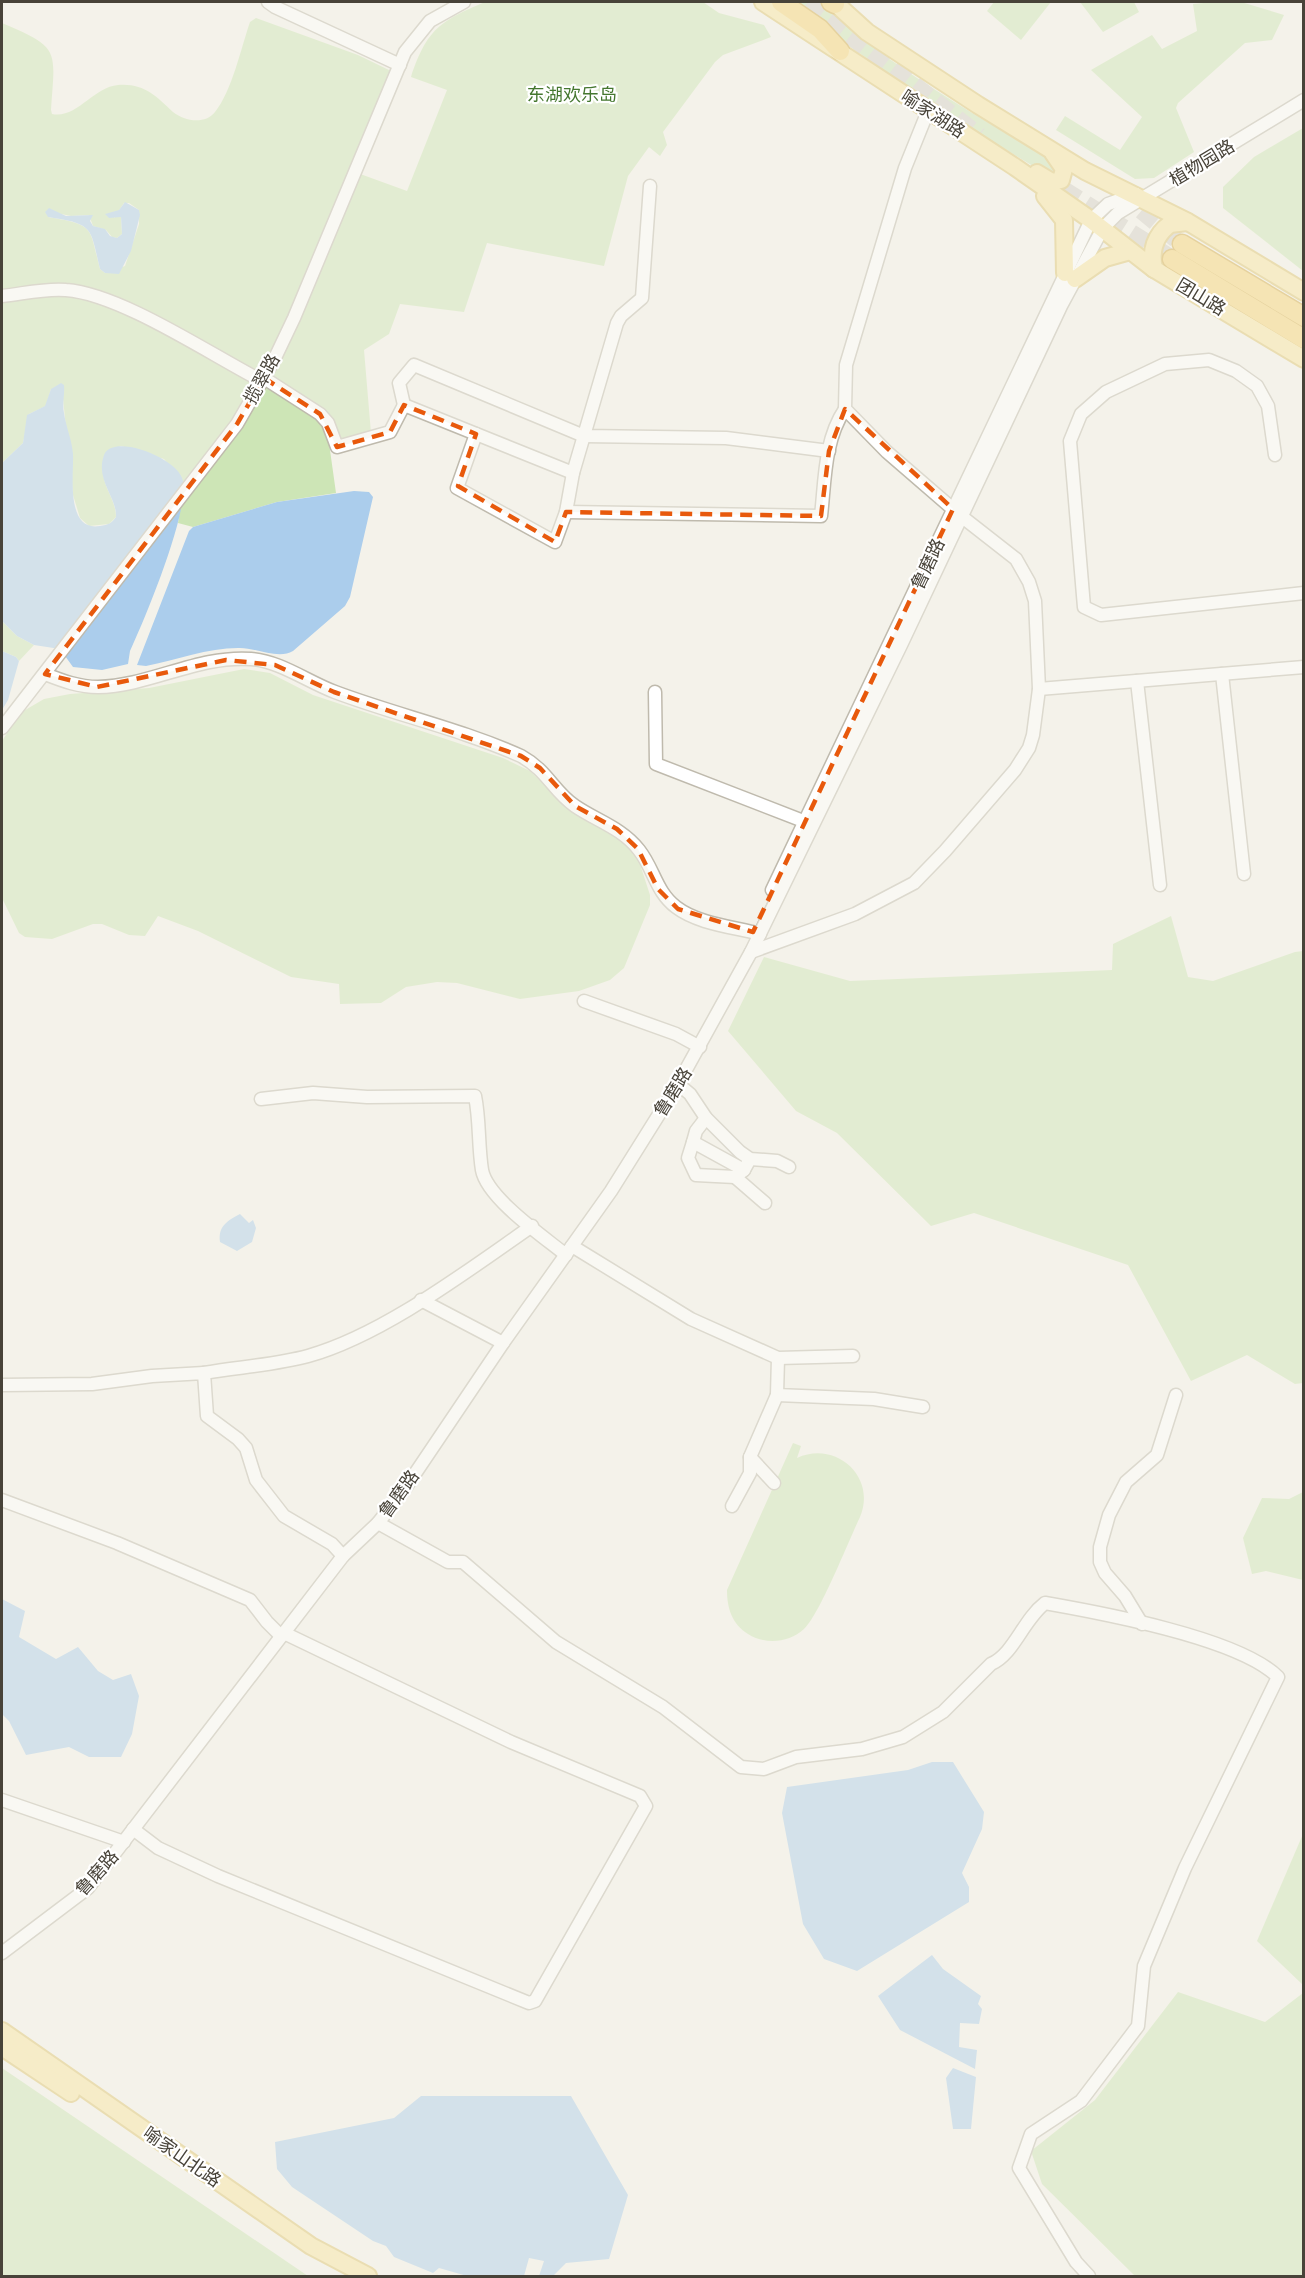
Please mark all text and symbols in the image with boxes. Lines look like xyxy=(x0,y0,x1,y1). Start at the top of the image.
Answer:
park label: 东湖欢乐岛 xyxy=(527,83,617,106)
street label: 喻家湖路 xyxy=(897,84,970,143)
street label: 植物园路 xyxy=(1165,134,1239,191)
street label: 团山路 xyxy=(1172,273,1230,320)
street label: 揽翠路 xyxy=(238,350,285,408)
street label: 鲁磨路 xyxy=(906,534,949,593)
street label: 鲁磨路 xyxy=(649,1063,697,1121)
street label: 鲁磨路 xyxy=(373,1465,424,1522)
street label: 鲁磨路 xyxy=(70,1845,123,1900)
street label: 喻家山北路 xyxy=(139,2121,226,2192)

